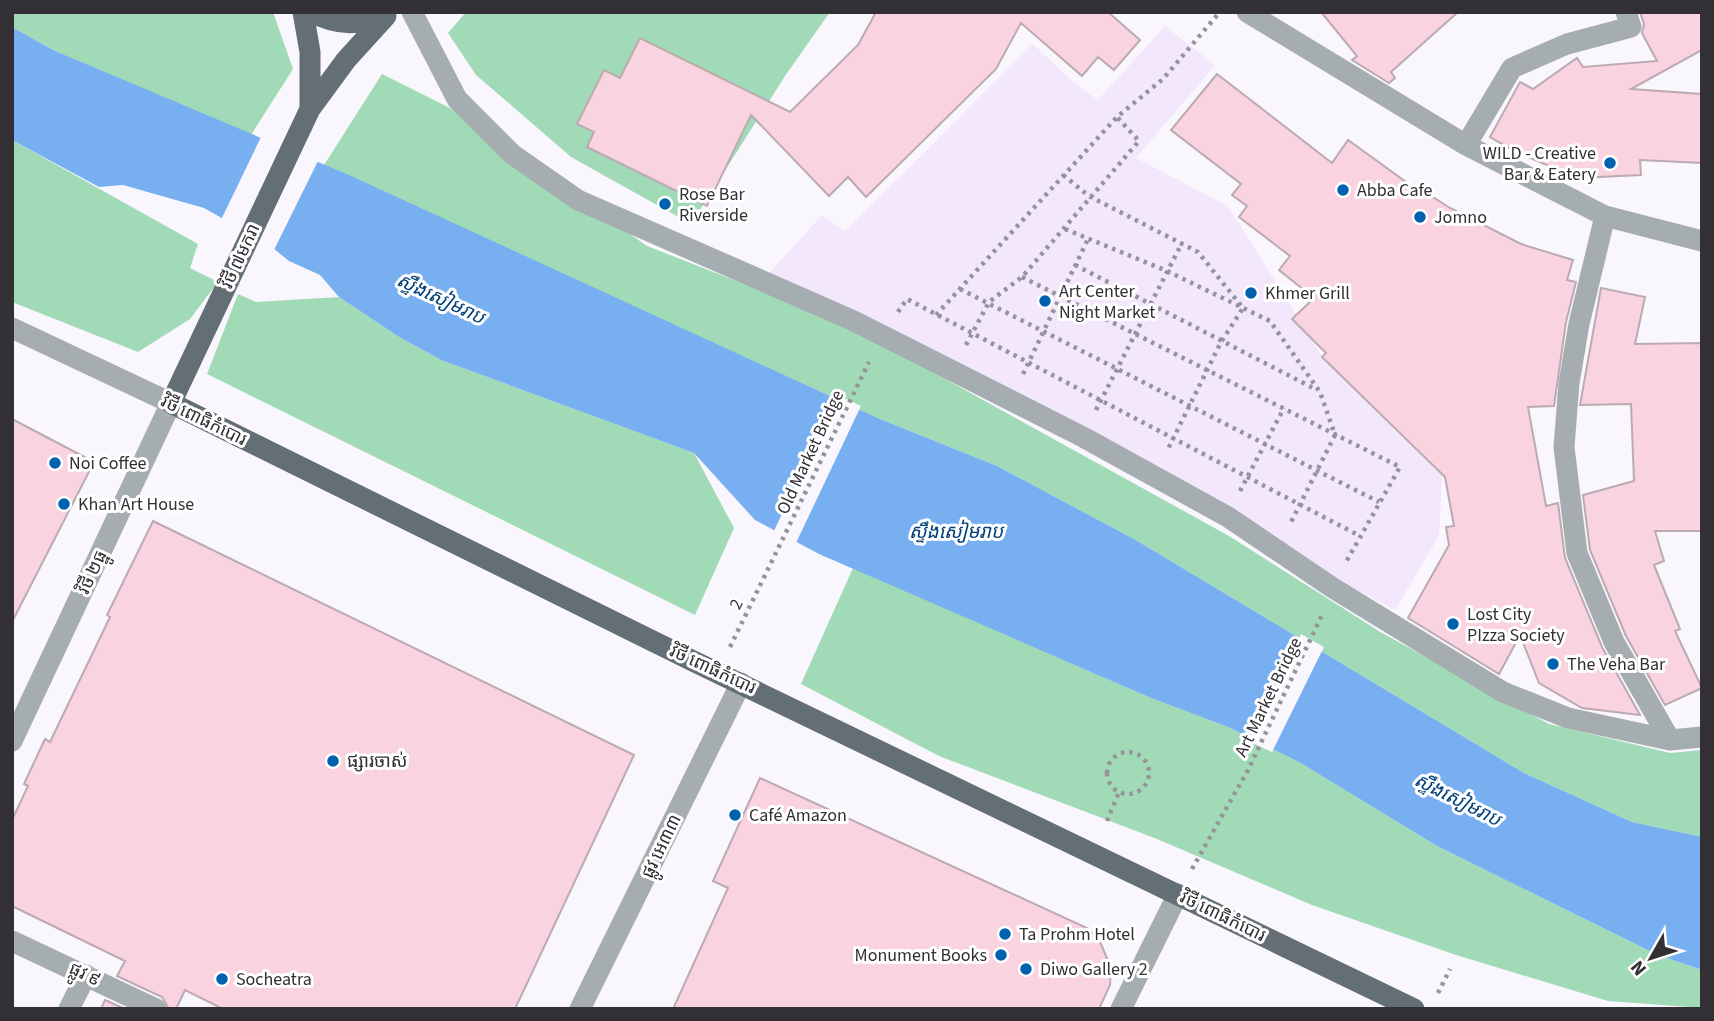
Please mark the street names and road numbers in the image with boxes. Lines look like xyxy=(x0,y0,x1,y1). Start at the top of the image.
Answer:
street label: វិថី ៧មករា xyxy=(214,220,266,294)
street label: Old Market Bridge xyxy=(771,386,850,518)
street label: វិថី ពោធិកំបោរ xyxy=(156,389,251,452)
street label: វិថី ២ធ្នូ xyxy=(71,546,116,600)
street label: 2 xyxy=(723,595,750,614)
street label: Art Market Bridge xyxy=(1229,633,1308,761)
street label: វិថី ពោធិកំបោរ xyxy=(665,638,760,700)
street label: ផ្លូវ អេ៣៣ xyxy=(635,810,691,884)
street label: វិថី ពោធិកំបោរ xyxy=(1175,885,1270,948)
street label: ផ្លូវ ៩ xyxy=(63,956,105,996)

